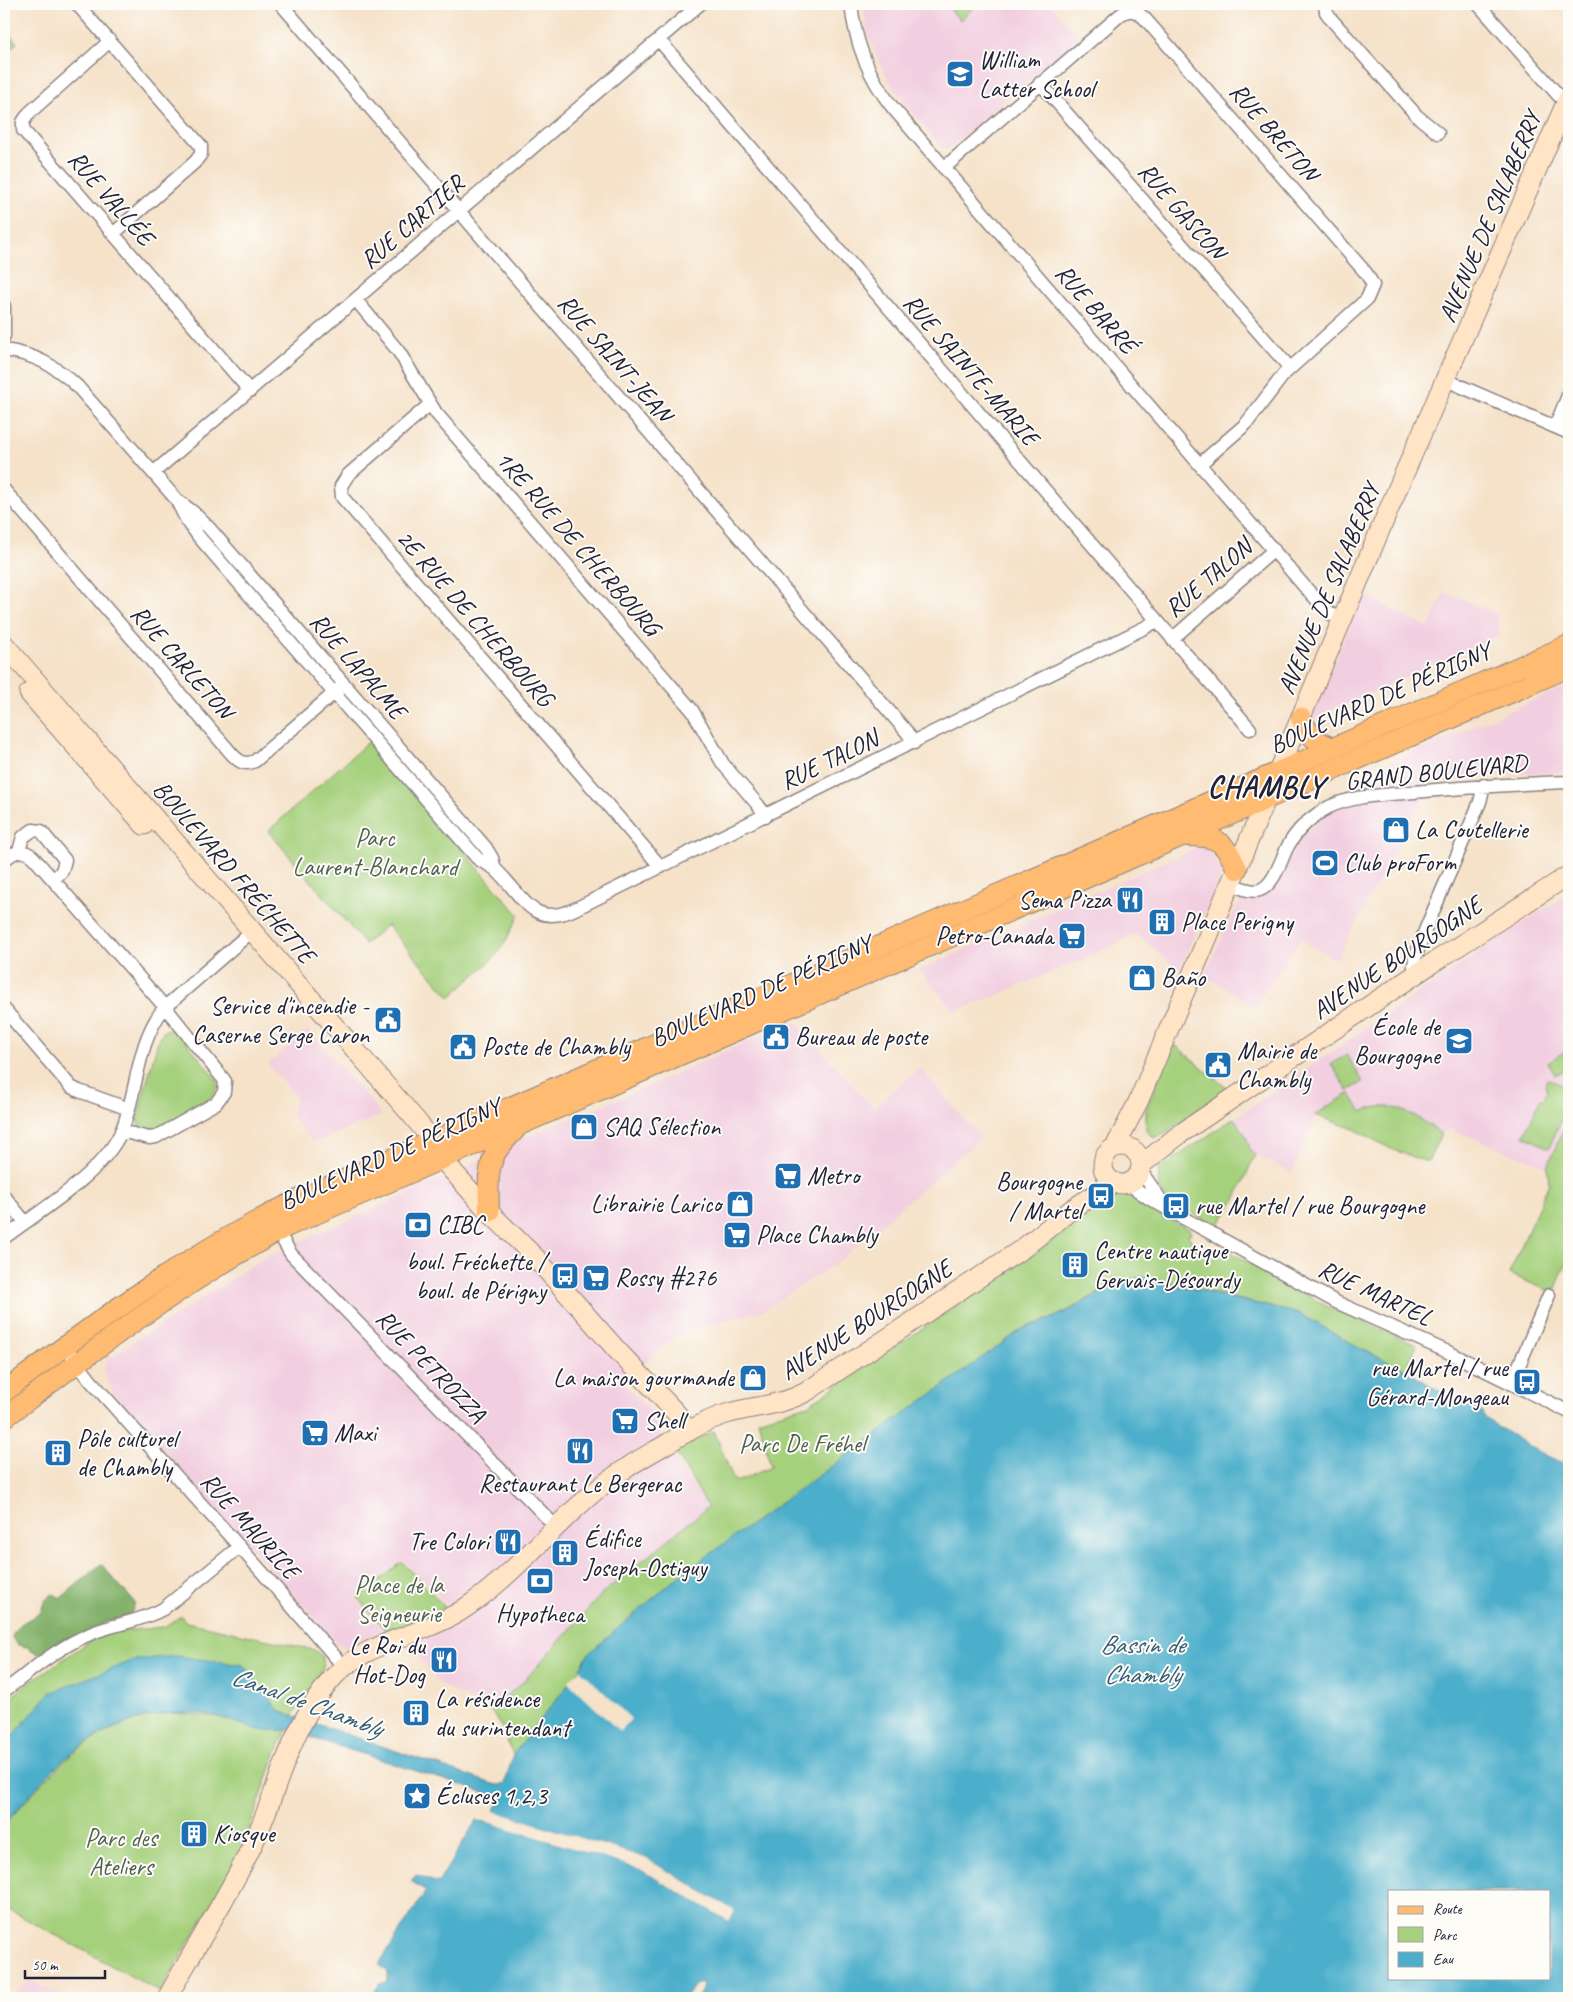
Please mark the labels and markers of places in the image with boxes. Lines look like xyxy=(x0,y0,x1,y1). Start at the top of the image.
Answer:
place label: William Latter School xyxy=(979,44,1099,105)
school or university icon: William Latter School xyxy=(945,59,975,89)
place label: La Coutellerie xyxy=(1415,814,1529,846)
shop icon: La Coutellerie xyxy=(1381,815,1411,845)
place label: Club proForm xyxy=(1344,847,1457,879)
sports icon: Club proForm xyxy=(1310,848,1340,878)
place label: Sema Pizza xyxy=(1018,884,1113,916)
restaurant icon: Sema Pizza xyxy=(1115,885,1145,915)
place label: Place Perigny xyxy=(1181,906,1295,938)
building icon: Place Perigny xyxy=(1147,907,1177,937)
place label: Petro-Canada xyxy=(935,920,1056,952)
supermarket icon: Petro-Canada xyxy=(1057,921,1087,951)
place label: Baño xyxy=(1161,962,1206,994)
shop icon: Baño xyxy=(1127,963,1157,993)
place label: Service d'incendie - Caserne Serge Caron xyxy=(192,990,370,1051)
public building icon: Service d'incendie - Caserne Serge Caron xyxy=(373,1005,403,1035)
place label: École de Bourgogne xyxy=(1354,1011,1442,1072)
place label: Bureau de poste xyxy=(795,1021,929,1053)
public building icon: Bureau de poste xyxy=(761,1022,791,1052)
school or university icon: École de Bourgogne xyxy=(1444,1026,1474,1056)
place label: Poste de Chambly xyxy=(482,1031,631,1063)
public building icon: Poste de Chambly xyxy=(448,1032,478,1062)
place label: Mairie de Chambly xyxy=(1237,1035,1318,1096)
public building icon: Mairie de Chambly xyxy=(1203,1050,1233,1080)
place label: SAQ Sélection xyxy=(603,1111,721,1143)
shop icon: SAQ Sélection xyxy=(569,1112,599,1142)
place label: Metro xyxy=(807,1160,862,1192)
supermarket icon: Metro xyxy=(773,1161,803,1191)
place label: Bourgogne / Martel xyxy=(996,1166,1087,1227)
bus stop icon: Bourgogne / Martel xyxy=(1086,1181,1116,1211)
place label: Librairie Larico xyxy=(591,1188,724,1220)
shop icon: Librairie Larico xyxy=(725,1189,755,1219)
place label: rue Martel / rue Bourgogne xyxy=(1195,1190,1426,1222)
bus stop icon: rue Martel / rue Bourgogne xyxy=(1161,1191,1191,1221)
place label: CIBC xyxy=(437,1209,487,1241)
bank icon: CIBC xyxy=(403,1210,433,1240)
place label: Place Chambly xyxy=(756,1219,880,1251)
supermarket icon: Place Chambly xyxy=(722,1220,752,1250)
place label: Centre nautique Gervais-Désourdy xyxy=(1094,1235,1242,1296)
place label: boul. Fréchette / boul. de Périgny xyxy=(406,1246,551,1307)
building icon: Centre nautique Gervais-Désourdy xyxy=(1060,1250,1090,1280)
bus stop icon: boul. Fréchette / boul. de Périgny xyxy=(550,1261,580,1291)
place label: Rossy #276 xyxy=(615,1262,717,1294)
supermarket icon: Rossy #276 xyxy=(581,1263,611,1293)
place label: rue Martel / rue Gérard-Mongeau xyxy=(1366,1352,1510,1413)
place label: La maison gourmande xyxy=(553,1362,736,1394)
shop icon: La maison gourmande xyxy=(738,1363,768,1393)
bus stop icon: rue Martel / rue Gérard-Mongeau xyxy=(1512,1367,1542,1397)
place label: Shell xyxy=(644,1405,690,1437)
supermarket icon: Shell xyxy=(610,1406,640,1436)
place label: Maxi xyxy=(334,1417,380,1449)
supermarket icon: Maxi xyxy=(300,1418,330,1448)
place label: Pôle culturel de Chambly xyxy=(77,1423,182,1484)
restaurant icon: Restaurant Le Bergerac xyxy=(565,1436,595,1466)
building icon: Pôle culturel de Chambly xyxy=(43,1438,73,1468)
place label: Restaurant Le Bergerac xyxy=(479,1468,682,1500)
place label: Édifice Joseph-Ostiguy xyxy=(583,1523,709,1584)
place label: Tre Colori xyxy=(409,1526,492,1558)
restaurant icon: Tre Colori xyxy=(493,1527,523,1557)
building icon: Édifice Joseph-Ostiguy xyxy=(550,1538,580,1568)
bank icon: Hypotheca xyxy=(525,1566,555,1596)
place label: Hypotheca xyxy=(496,1598,587,1630)
place label: Le Roi du Hot-Dog xyxy=(349,1630,427,1691)
restaurant icon: Le Roi du Hot-Dog xyxy=(429,1645,459,1675)
place label: La résidence du surintendant xyxy=(435,1683,573,1744)
building icon: La résidence du surintendant xyxy=(401,1698,431,1728)
place label: Écluses 1,2,3 xyxy=(436,1780,549,1812)
place icon: Écluses 1,2,3 xyxy=(402,1781,432,1811)
place label: Kiosque xyxy=(213,1818,276,1850)
building icon: Kiosque xyxy=(179,1819,209,1849)

